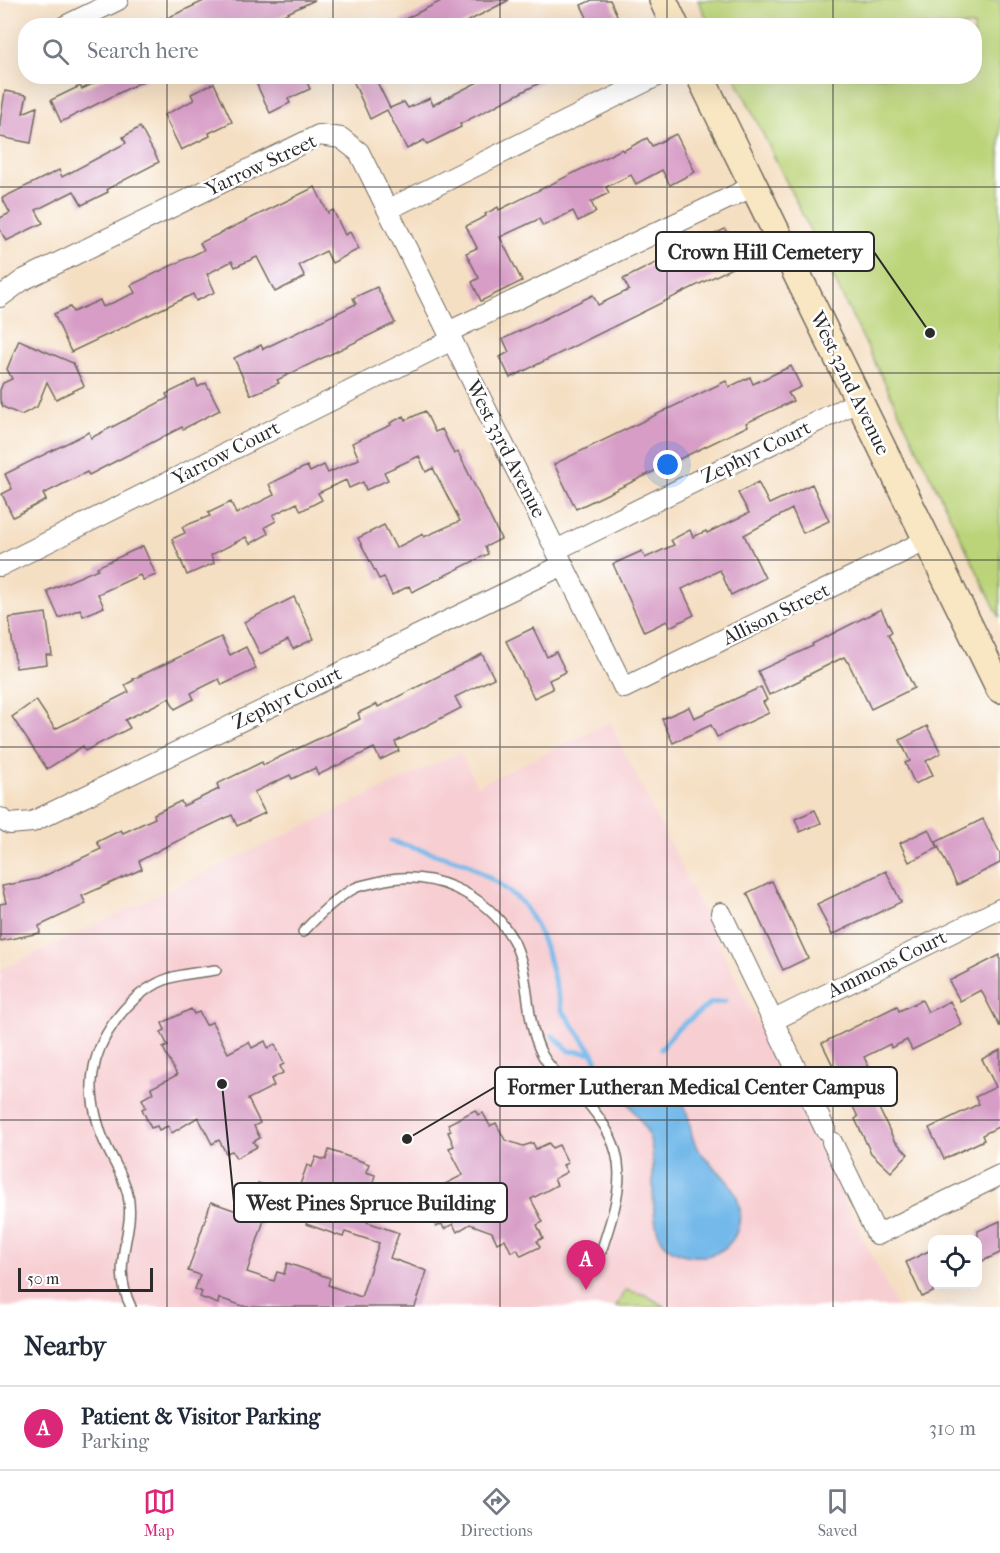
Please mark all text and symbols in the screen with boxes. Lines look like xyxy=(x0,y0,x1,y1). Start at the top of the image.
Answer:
search box xyxy=(18,18,982,84)
icon: search xyxy=(39,35,72,68)
text: Search here xyxy=(87,38,199,64)
street label: Yarrow Street xyxy=(201,129,320,201)
callout: Crown Hill Cemetery xyxy=(656,232,874,271)
text: Crown Hill Cemetery xyxy=(668,240,864,264)
street label: West 32nd Avenue xyxy=(805,307,895,459)
street label: West 33rd Avenue xyxy=(461,375,551,522)
street label: Yarrow Court xyxy=(168,416,284,490)
street label: Zephyr Court xyxy=(698,416,814,488)
your location xyxy=(653,450,682,479)
street label: Allison Street xyxy=(718,578,833,650)
street label: Zephyr Court xyxy=(229,662,345,734)
street label: Ammons Court xyxy=(823,925,950,1003)
callout: Former Lutheran Medical Center Campus xyxy=(495,1067,897,1106)
text: Former Lutheran Medical Center Campus xyxy=(506,1075,885,1099)
callout: West Pines Spruce Building xyxy=(234,1183,507,1222)
text: West Pines Spruce Building xyxy=(246,1191,496,1215)
map controls xyxy=(928,1235,982,1289)
button: locate xyxy=(928,1235,982,1289)
pin: A xyxy=(566,1240,606,1290)
scale bar xyxy=(18,1265,153,1292)
text: 50 m xyxy=(27,1269,59,1288)
text: Nearby xyxy=(24,1331,106,1362)
text: Patient & Visitor Parking xyxy=(81,1404,320,1430)
text: A xyxy=(37,1417,50,1440)
text: 310 m xyxy=(929,1417,976,1440)
text: Parking xyxy=(81,1430,149,1453)
tab: Map xyxy=(143,1485,176,1540)
tab: Directions xyxy=(461,1485,533,1540)
tab: Saved xyxy=(818,1485,857,1540)

